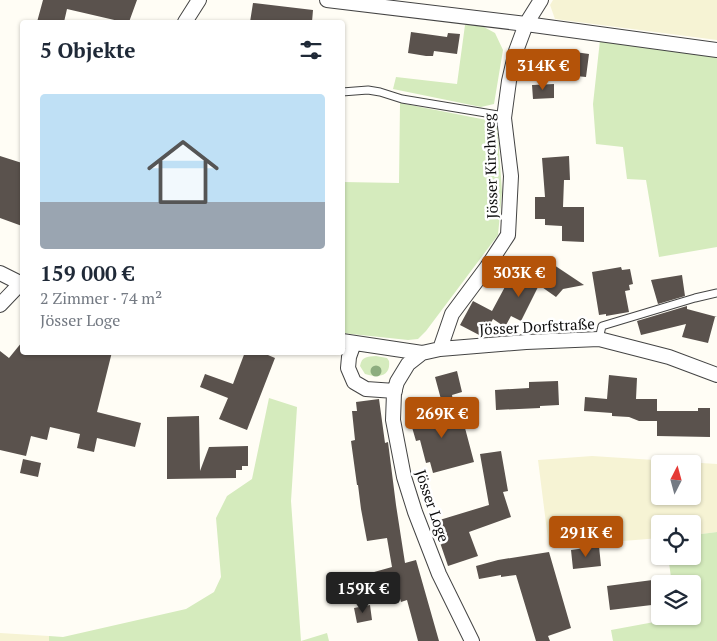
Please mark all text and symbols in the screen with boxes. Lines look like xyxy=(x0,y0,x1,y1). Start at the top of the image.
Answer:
text: 5 Objekte xyxy=(40,36,136,64)
icon: filters xyxy=(297,36,325,64)
pin: 314K € xyxy=(502,48,584,91)
text: 314K € xyxy=(517,54,569,76)
street label: Jösser Kirchweg xyxy=(478,112,502,219)
icon: home xyxy=(138,127,228,217)
pin: 303K € xyxy=(478,256,560,298)
text: 159 000 € xyxy=(40,259,134,287)
text: 303K € xyxy=(493,261,545,283)
text: 2 Zimmer · 74 m² xyxy=(40,287,162,309)
text: Jösser Loge xyxy=(40,309,120,331)
street label: Jösser Dorfstraße xyxy=(479,313,595,339)
pin: 269K € xyxy=(401,396,483,439)
text: 269K € xyxy=(416,402,468,424)
north arrow xyxy=(651,455,701,505)
map controls xyxy=(651,455,701,625)
street label: Jösser Loge xyxy=(411,467,455,545)
button: locate xyxy=(651,515,701,565)
pin: 291K € xyxy=(545,516,627,558)
text: 291K € xyxy=(560,521,612,543)
pin: 159K € xyxy=(322,572,404,614)
button: layers xyxy=(651,575,701,625)
text: 159K € xyxy=(337,577,389,599)

